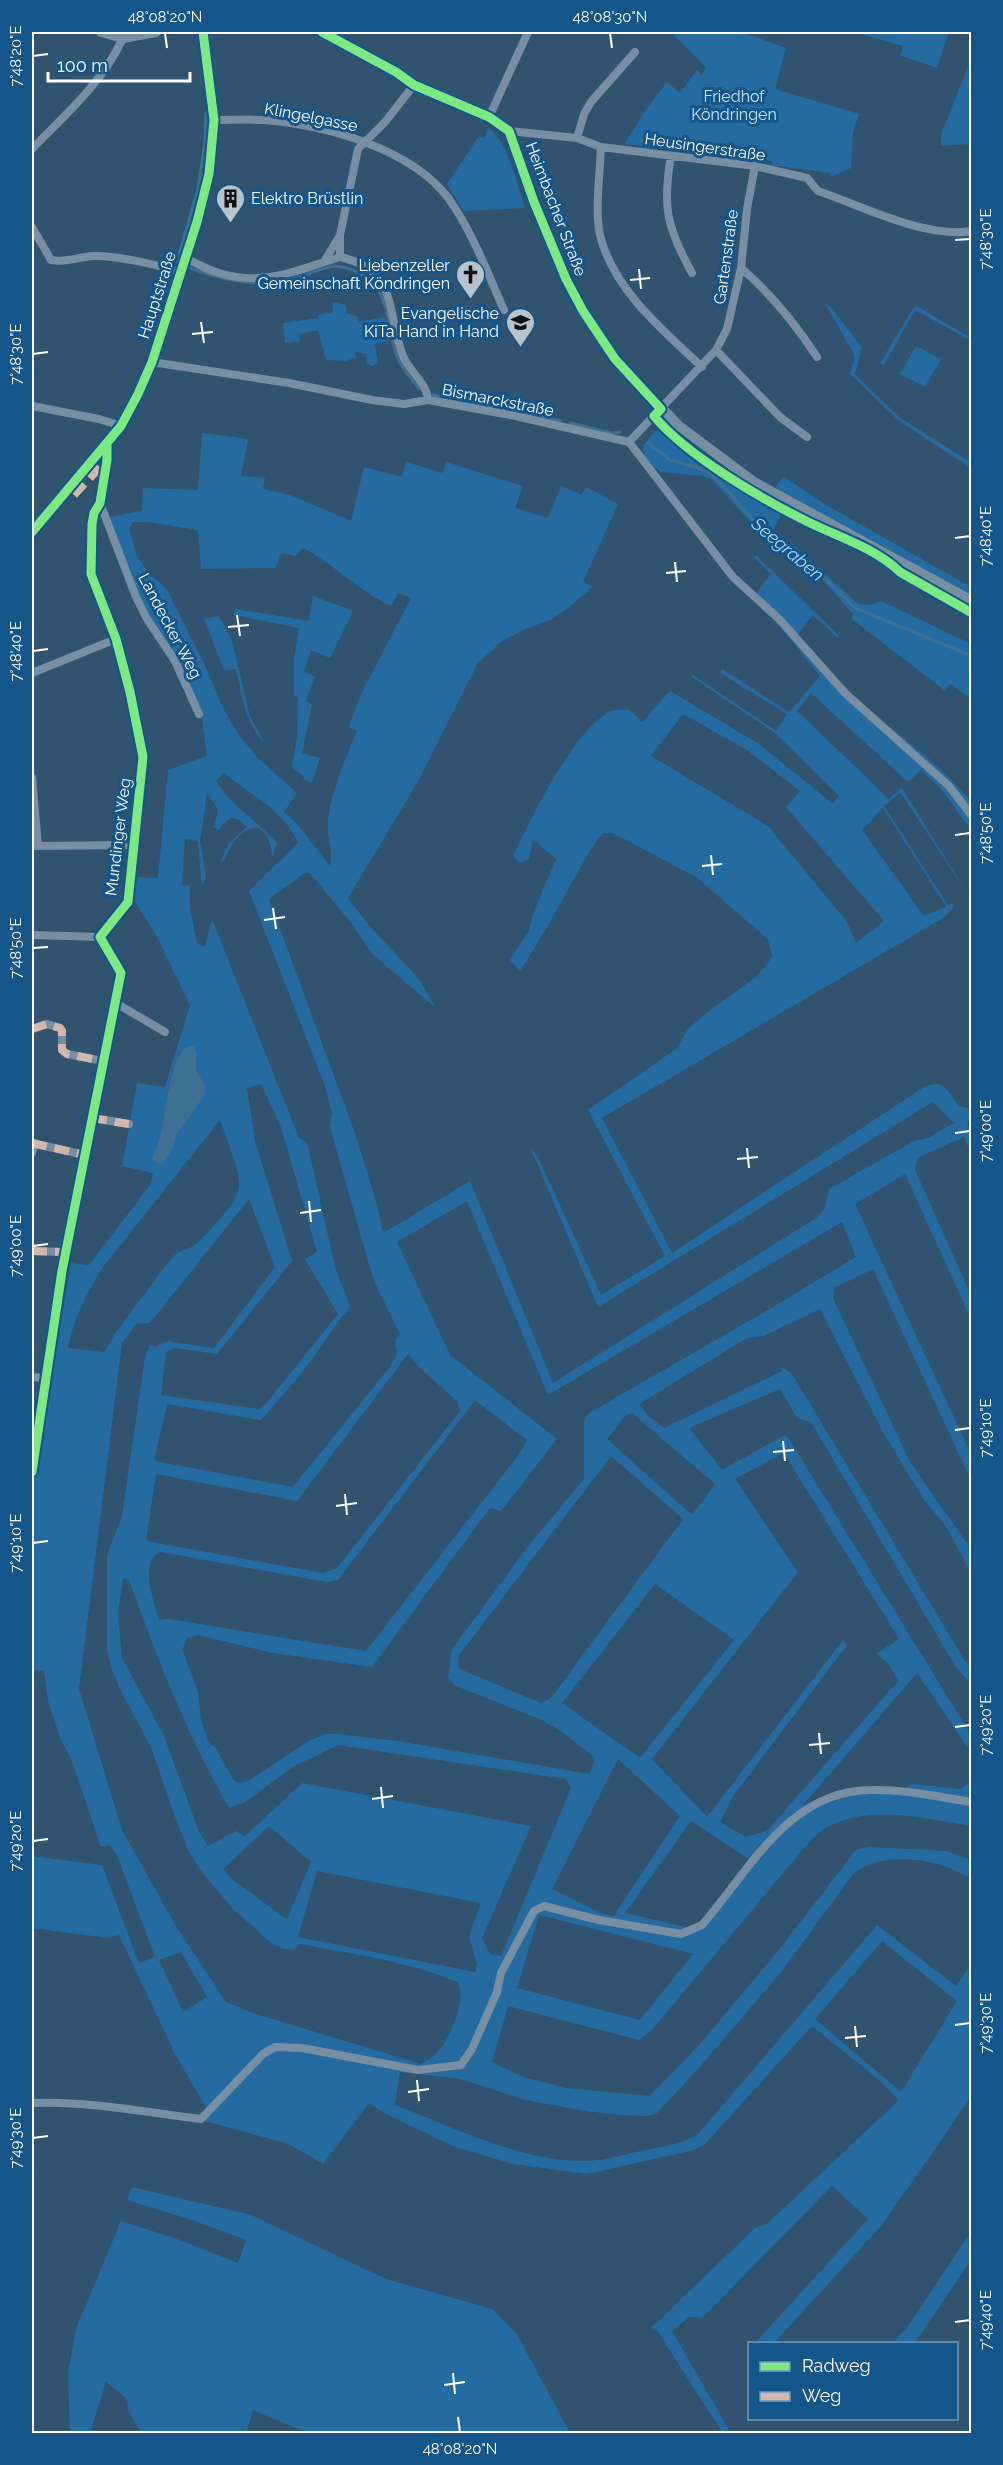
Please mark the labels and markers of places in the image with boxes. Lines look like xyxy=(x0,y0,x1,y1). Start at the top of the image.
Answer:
building icon: Elektro Brüstlin xyxy=(214,182,246,224)
place label: Elektro Brüstlin xyxy=(251,189,363,208)
place label: Liebenzeller Gemeinschaft Köndringen xyxy=(257,256,450,293)
church icon: Liebenzeller Gemeinschaft Köndringen xyxy=(455,258,487,300)
place label: Evangelische KiTa Hand in Hand xyxy=(364,304,499,341)
school or university icon: Evangelische KiTa Hand in Hand xyxy=(504,306,536,348)

